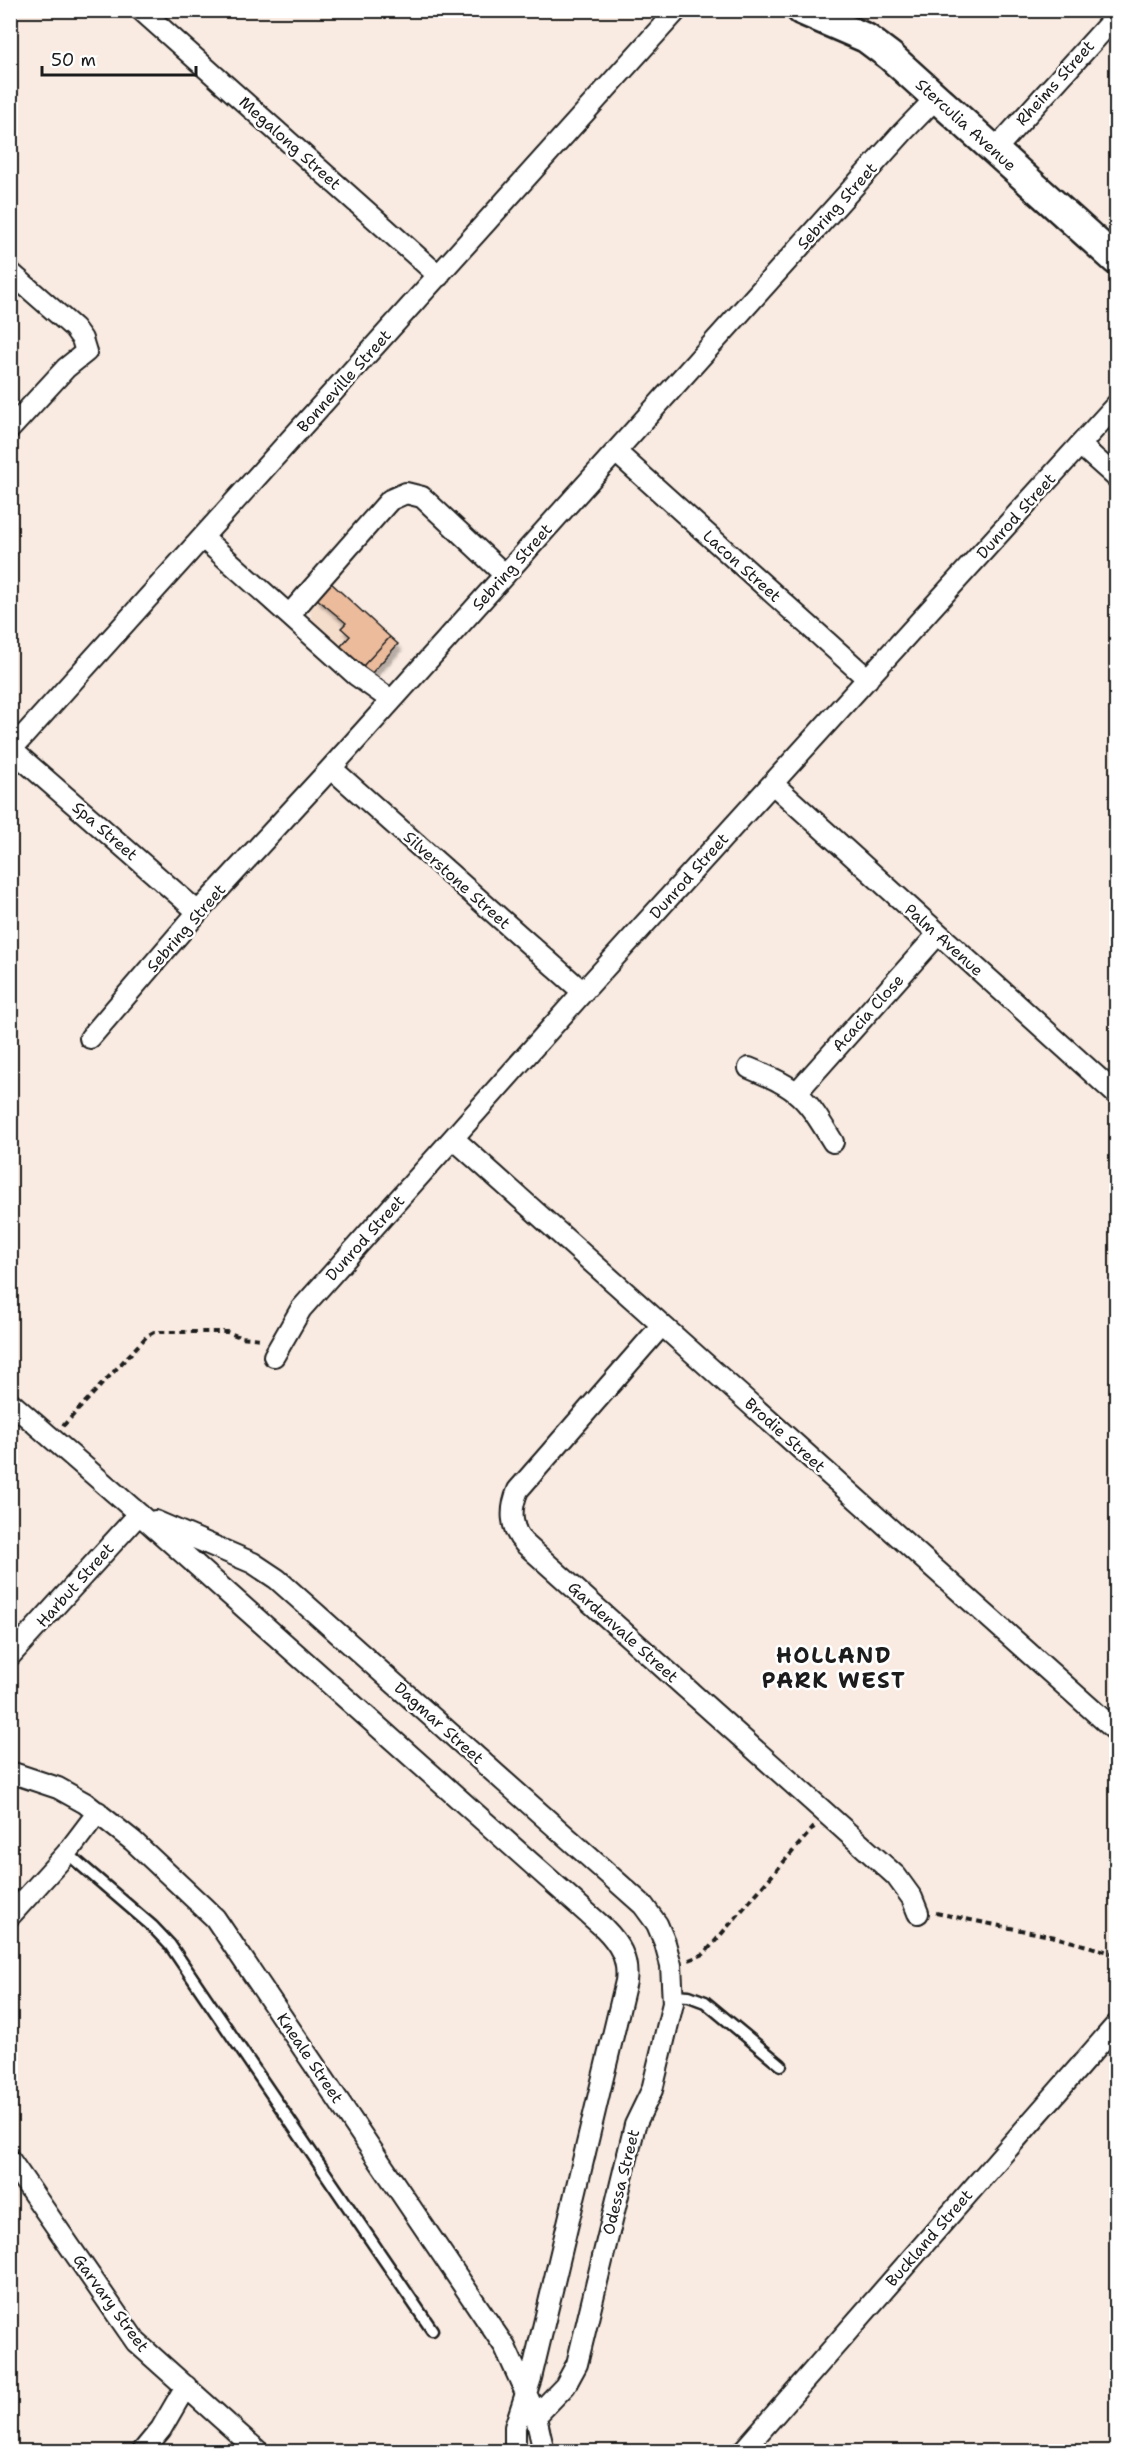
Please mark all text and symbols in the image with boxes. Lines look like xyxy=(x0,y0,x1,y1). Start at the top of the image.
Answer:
street label: Rheims Street xyxy=(1011,36,1099,130)
scale bar xyxy=(42,39,196,77)
text: 50 m xyxy=(51,48,96,72)
street label: Sterculia Avenue xyxy=(911,74,1021,176)
street label: Megalong Street xyxy=(235,92,345,194)
street label: Sebring Street xyxy=(792,158,882,254)
street label: Bonneville Street xyxy=(292,325,396,437)
street label: Dunrod Street xyxy=(972,469,1060,563)
street label: Sebring Street xyxy=(467,519,557,615)
street label: Lacon Street xyxy=(699,525,785,607)
street label: Spa Street xyxy=(68,797,142,865)
street label: Silverstone Street xyxy=(399,826,515,934)
street label: Dunrod Street xyxy=(645,829,733,923)
street label: Sebring Street xyxy=(142,880,230,976)
street label: Palm Avenue xyxy=(900,899,988,981)
street label: Acacia Close xyxy=(828,970,908,1056)
street label: Dunrod Street xyxy=(321,1191,409,1285)
street label: Brodie Street xyxy=(740,1393,830,1477)
street label: Harbut Street xyxy=(32,1538,118,1632)
street label: Gardenvale Street xyxy=(563,1577,683,1687)
district label: HOLLAND PARK WEST xyxy=(762,1641,906,1695)
street label: Dagmar Street xyxy=(390,1677,488,1769)
street label: Kneale Street xyxy=(272,2009,348,2107)
street label: Odessa Street xyxy=(598,2127,644,2237)
street label: Buckland Street xyxy=(881,2185,977,2291)
street label: Garvary Street xyxy=(68,2250,154,2356)

